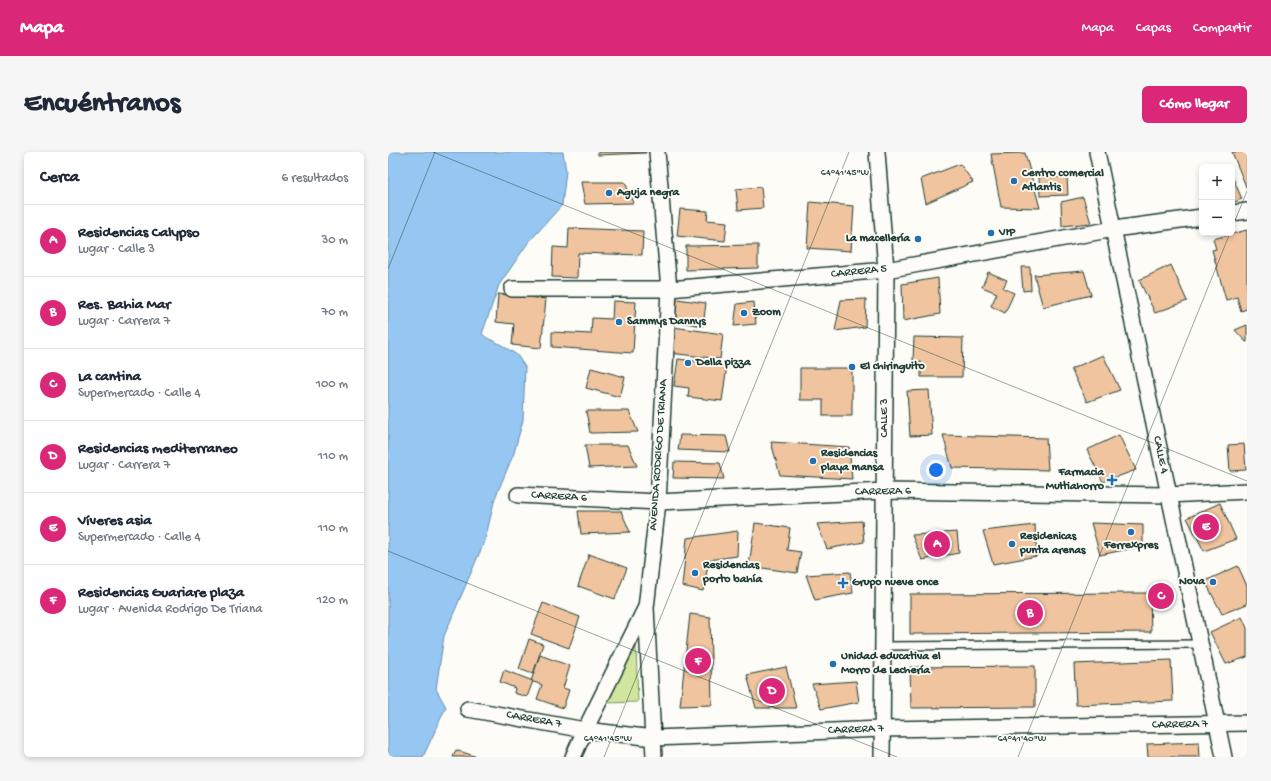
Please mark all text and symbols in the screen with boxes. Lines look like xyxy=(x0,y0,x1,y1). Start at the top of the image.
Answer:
text: Mapa xyxy=(20,17,64,40)
text: Mapa xyxy=(1082,20,1114,37)
text: Capas xyxy=(1136,20,1171,37)
text: Compartir xyxy=(1193,20,1251,37)
button: Cómo llegar xyxy=(1142,86,1247,123)
text: Encuéntranos xyxy=(24,88,180,121)
map controls xyxy=(1199,164,1235,236)
button: + xyxy=(1199,164,1235,200)
text: 64°41'45"W xyxy=(821,167,870,179)
place label: Centro comercial Atlantis xyxy=(1021,167,1104,195)
text: Cerca xyxy=(40,168,79,188)
text: 6 resultados xyxy=(282,171,348,186)
marker: Centro comercial Atlantis xyxy=(1009,176,1019,186)
place label: Aguja negra xyxy=(616,186,681,200)
marker: Aguja negra xyxy=(604,188,614,198)
button: − xyxy=(1199,200,1235,236)
text: Residencias Calypso xyxy=(78,224,200,242)
place label: VIP xyxy=(998,226,1016,240)
marker: VIP xyxy=(986,228,996,238)
place label: La macellería xyxy=(846,232,911,246)
text: A xyxy=(49,233,57,248)
text: 30 m xyxy=(322,233,348,248)
marker: La macellería xyxy=(913,234,923,244)
text: Lugar · Calle 3 xyxy=(78,242,155,257)
street label: CARRERA 5 xyxy=(830,262,888,282)
text: Res. Bahia Mar xyxy=(78,296,171,314)
text: B xyxy=(50,305,56,320)
text: 70 m xyxy=(322,305,348,320)
place label: Zoom xyxy=(752,306,781,320)
marker: Zoom xyxy=(739,308,749,318)
text: Lugar · Carrera 7 xyxy=(78,314,170,329)
place label: Sammys Dannys xyxy=(627,315,706,329)
marker: Sammys Dannys xyxy=(614,317,624,327)
place label: Della pizza xyxy=(695,356,752,370)
marker: Della pizza xyxy=(683,358,693,368)
place label: El chiringuito xyxy=(859,360,926,374)
marker: El chiringuito xyxy=(847,362,857,372)
text: La cantina xyxy=(78,368,141,386)
text: C xyxy=(49,377,57,392)
text: 100 m xyxy=(316,377,348,392)
street label: AVENIDA RODRIGO DE TRIANA xyxy=(647,378,671,531)
text: Supermercado · Calle 4 xyxy=(78,386,201,401)
street label: CALLE 3 xyxy=(878,399,892,437)
street label: CALLE 4 xyxy=(1149,435,1171,476)
text: Residencias mediterraneo xyxy=(78,440,238,458)
place label: Residencias playa mansa xyxy=(820,447,885,475)
text: D xyxy=(49,449,57,464)
text: 110 m xyxy=(318,449,348,464)
marker: Residencias playa mansa xyxy=(808,456,818,466)
text: Lugar · Carrera 7 xyxy=(78,458,170,473)
your location xyxy=(926,460,946,480)
place label: Farmacia Multiahorro xyxy=(1046,466,1105,494)
marker: Farmacia Multiahorro xyxy=(1107,475,1117,485)
street label: CARRERA 6 xyxy=(855,484,912,499)
street label: CARRERA 6 xyxy=(531,489,588,506)
text: Víveres asia xyxy=(78,512,152,530)
pin: E xyxy=(1193,512,1219,542)
text: E xyxy=(49,521,57,536)
text: 110 m xyxy=(318,521,348,536)
marker: Ferrexpres xyxy=(1126,527,1136,537)
pin: A xyxy=(924,529,950,559)
text: Supermercado · Calle 4 xyxy=(78,530,201,545)
place label: Residenicas punta arenas xyxy=(1019,530,1086,558)
marker: Residenicas punta arenas xyxy=(1007,539,1017,549)
place label: Ferrexpres xyxy=(1103,539,1159,553)
place label: Residencias porto bahía xyxy=(702,559,763,587)
marker: Residencias porto bahía xyxy=(690,568,700,578)
place label: Nova xyxy=(1179,575,1206,589)
place label: Grupo nueve once xyxy=(852,576,939,590)
marker: Grupo nueve once xyxy=(837,577,849,589)
marker: Nova xyxy=(1208,577,1218,587)
pin: C xyxy=(1148,581,1174,611)
text: Residencias Guariare plaza xyxy=(78,584,244,602)
text: F xyxy=(50,593,56,608)
text: 120 m xyxy=(317,593,348,608)
pin: B xyxy=(1017,598,1043,628)
text: Lugar · Avenida Rodrigo De Triana xyxy=(78,602,262,617)
pin: F xyxy=(685,646,711,676)
place label: Unidad educativa el Morro de Lechería xyxy=(841,650,941,678)
marker: Unidad educativa el Morro de Lechería xyxy=(828,659,838,669)
pin: D xyxy=(759,676,785,706)
street label: CARRERA 7 xyxy=(505,708,564,732)
street label: CARRERA 7 xyxy=(1152,717,1209,732)
street label: CARRERA 7 xyxy=(828,722,885,738)
text: 64°41'45"W xyxy=(584,733,633,745)
text: 64°41'40"W xyxy=(998,733,1047,745)

